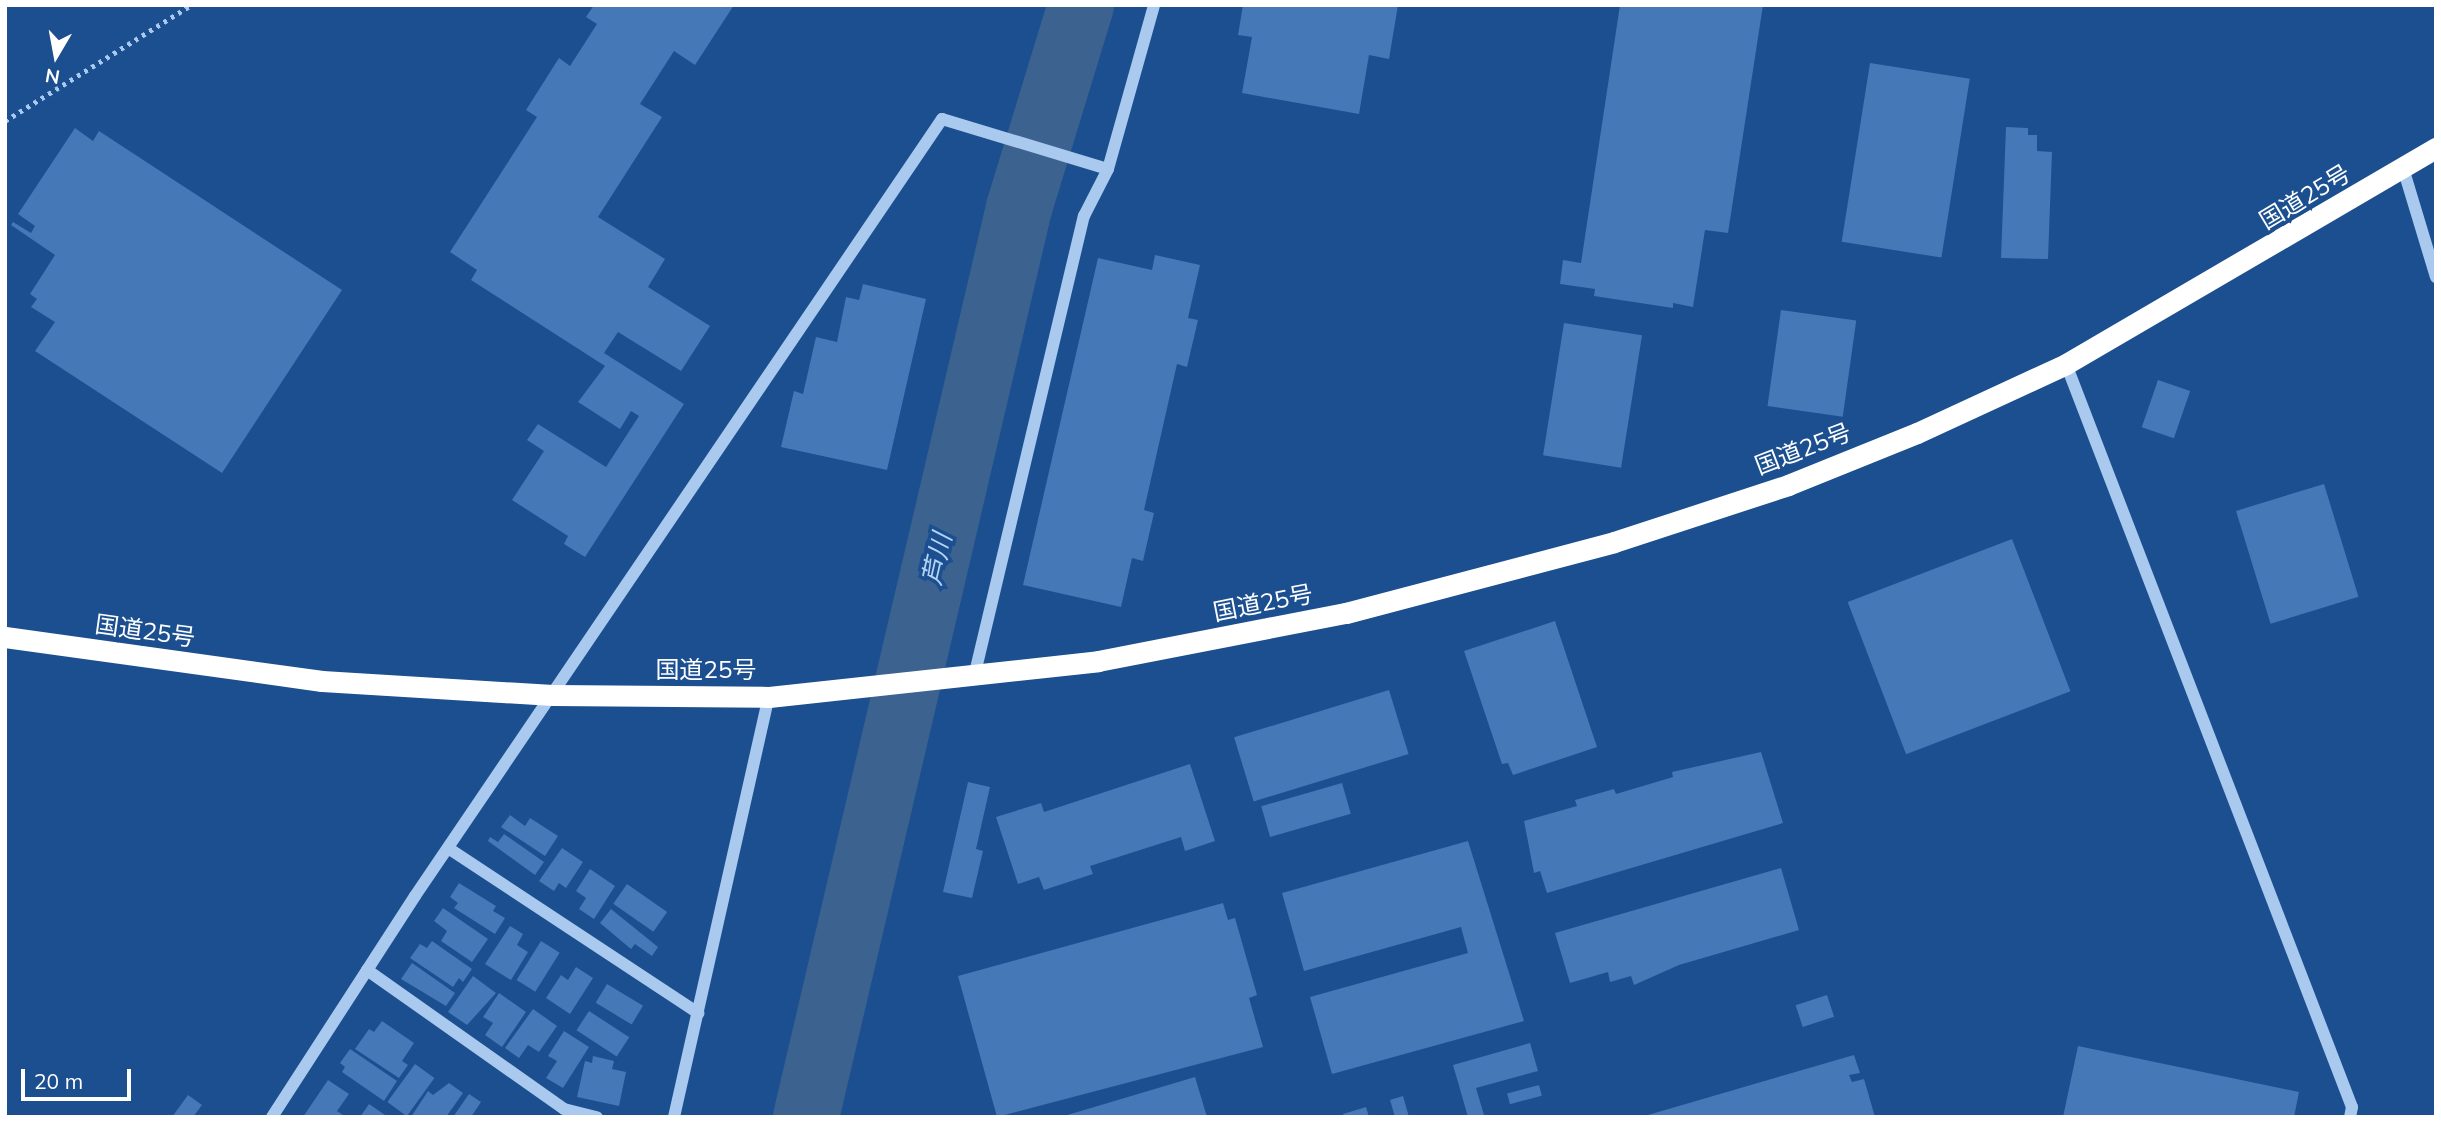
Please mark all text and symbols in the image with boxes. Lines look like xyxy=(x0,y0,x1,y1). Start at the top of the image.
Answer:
north arrow xyxy=(21,21,91,91)
text: N xyxy=(43,64,62,90)
street label: 国道25号 xyxy=(2254,159,2356,235)
street label: 国道25号 xyxy=(1751,417,1855,481)
water label: 芦川 xyxy=(916,530,958,588)
street label: 国道25号 xyxy=(1211,579,1315,627)
street label: 国道25号 xyxy=(93,610,197,652)
street label: 国道25号 xyxy=(656,656,756,684)
scale bar xyxy=(24,1056,135,1100)
text: 20 m xyxy=(34,1068,83,1094)

